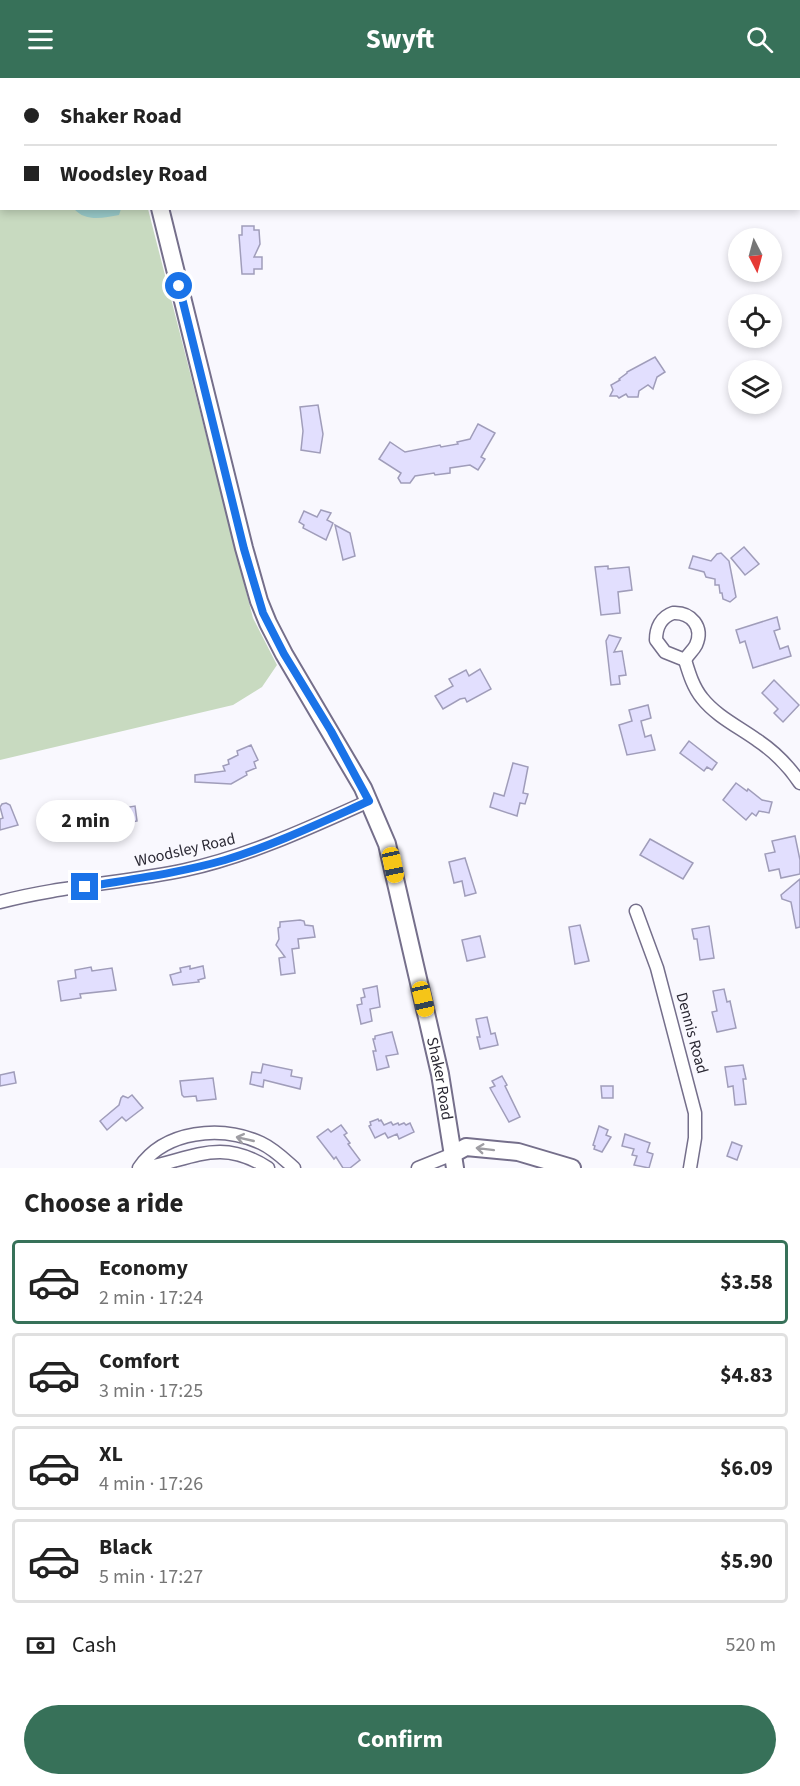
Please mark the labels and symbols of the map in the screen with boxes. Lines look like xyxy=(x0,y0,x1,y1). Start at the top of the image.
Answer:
north arrow xyxy=(728,228,782,282)
route start xyxy=(165,272,192,299)
callout: 2 min xyxy=(36,800,134,842)
street label: Woodsley Road xyxy=(133,828,237,872)
car xyxy=(380,846,406,884)
route end xyxy=(71,873,98,900)
car xyxy=(410,979,436,1019)
street label: Dennis Road xyxy=(671,990,713,1076)
street label: Shaker Road xyxy=(421,1035,458,1122)
one-way arrow xyxy=(236,1132,255,1144)
one-way arrow xyxy=(475,1143,495,1154)

